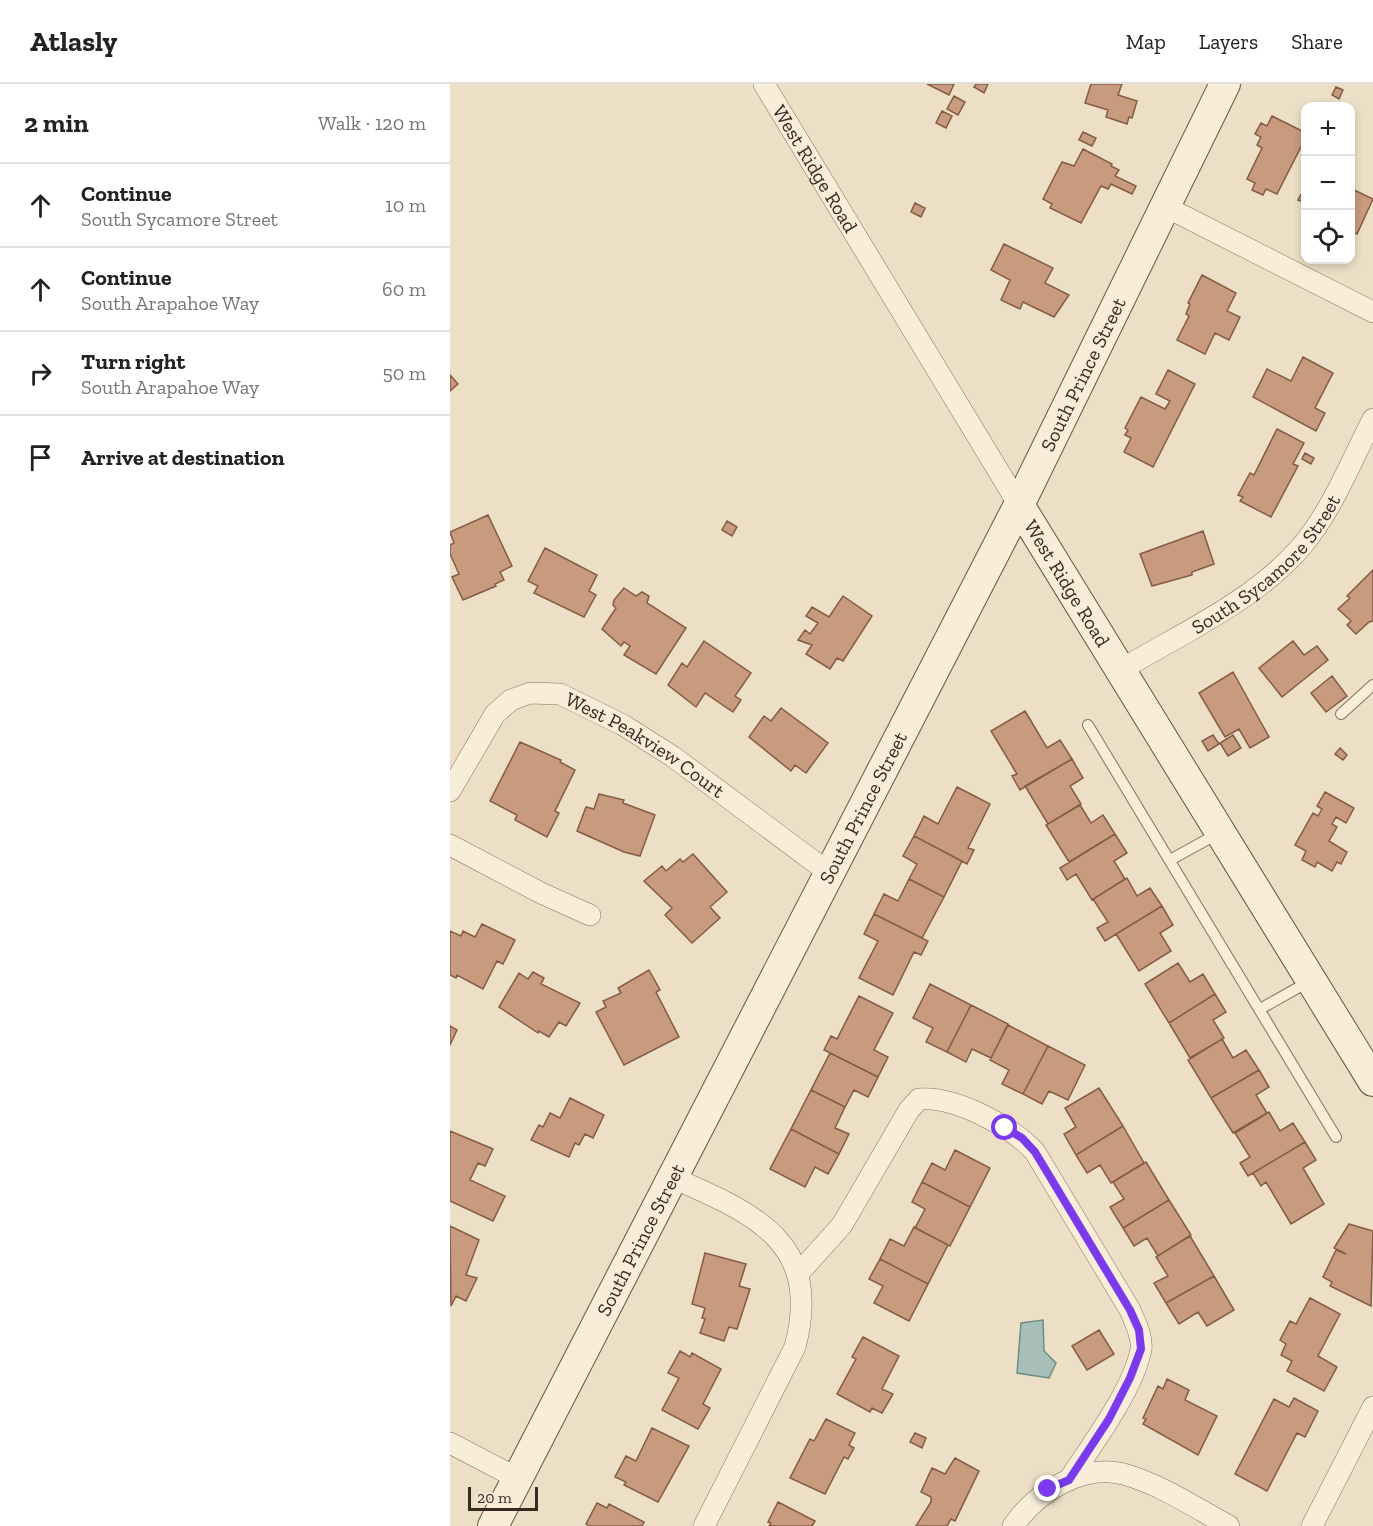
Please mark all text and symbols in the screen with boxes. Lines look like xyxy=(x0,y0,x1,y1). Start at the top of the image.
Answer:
text: Atlasly xyxy=(30,25,117,58)
text: Map xyxy=(1126,29,1166,54)
text: Layers xyxy=(1199,29,1258,54)
text: Share xyxy=(1291,29,1343,54)
street label: West Ridge Road xyxy=(768,101,863,237)
map controls xyxy=(1301,102,1355,264)
button: + xyxy=(1301,102,1355,156)
text: 2 min xyxy=(24,107,89,139)
text: Walk · 120 m xyxy=(318,111,426,135)
button: − xyxy=(1301,156,1355,210)
text: Continue xyxy=(81,180,172,207)
icon: ahead xyxy=(24,189,57,222)
text: 10 m xyxy=(385,193,426,217)
text: South Sycamore Street xyxy=(81,207,278,231)
button: locate xyxy=(1301,210,1355,264)
text: Continue xyxy=(81,264,172,291)
icon: ahead xyxy=(24,273,57,306)
text: 60 m xyxy=(382,277,426,301)
text: South Arapahoe Way xyxy=(81,291,259,315)
street label: South Prince Street xyxy=(1035,293,1131,455)
text: Turn right xyxy=(81,348,185,375)
icon: right xyxy=(24,357,57,390)
text: 50 m xyxy=(382,361,426,385)
text: South Arapahoe Way xyxy=(81,375,259,399)
icon: arrive xyxy=(24,441,57,474)
text: Arrive at destination xyxy=(81,444,284,471)
street label: South Sycamore Street xyxy=(1187,490,1346,639)
street label: West Ridge Road xyxy=(1019,515,1115,651)
street label: West Peakview Court xyxy=(562,687,730,803)
street label: South Prince Street xyxy=(814,727,912,888)
route start xyxy=(991,1114,1017,1140)
street label: South Prince Street xyxy=(591,1159,690,1320)
route end xyxy=(1034,1475,1060,1501)
scale bar xyxy=(468,1484,538,1512)
text: 20 m xyxy=(477,1488,512,1507)

